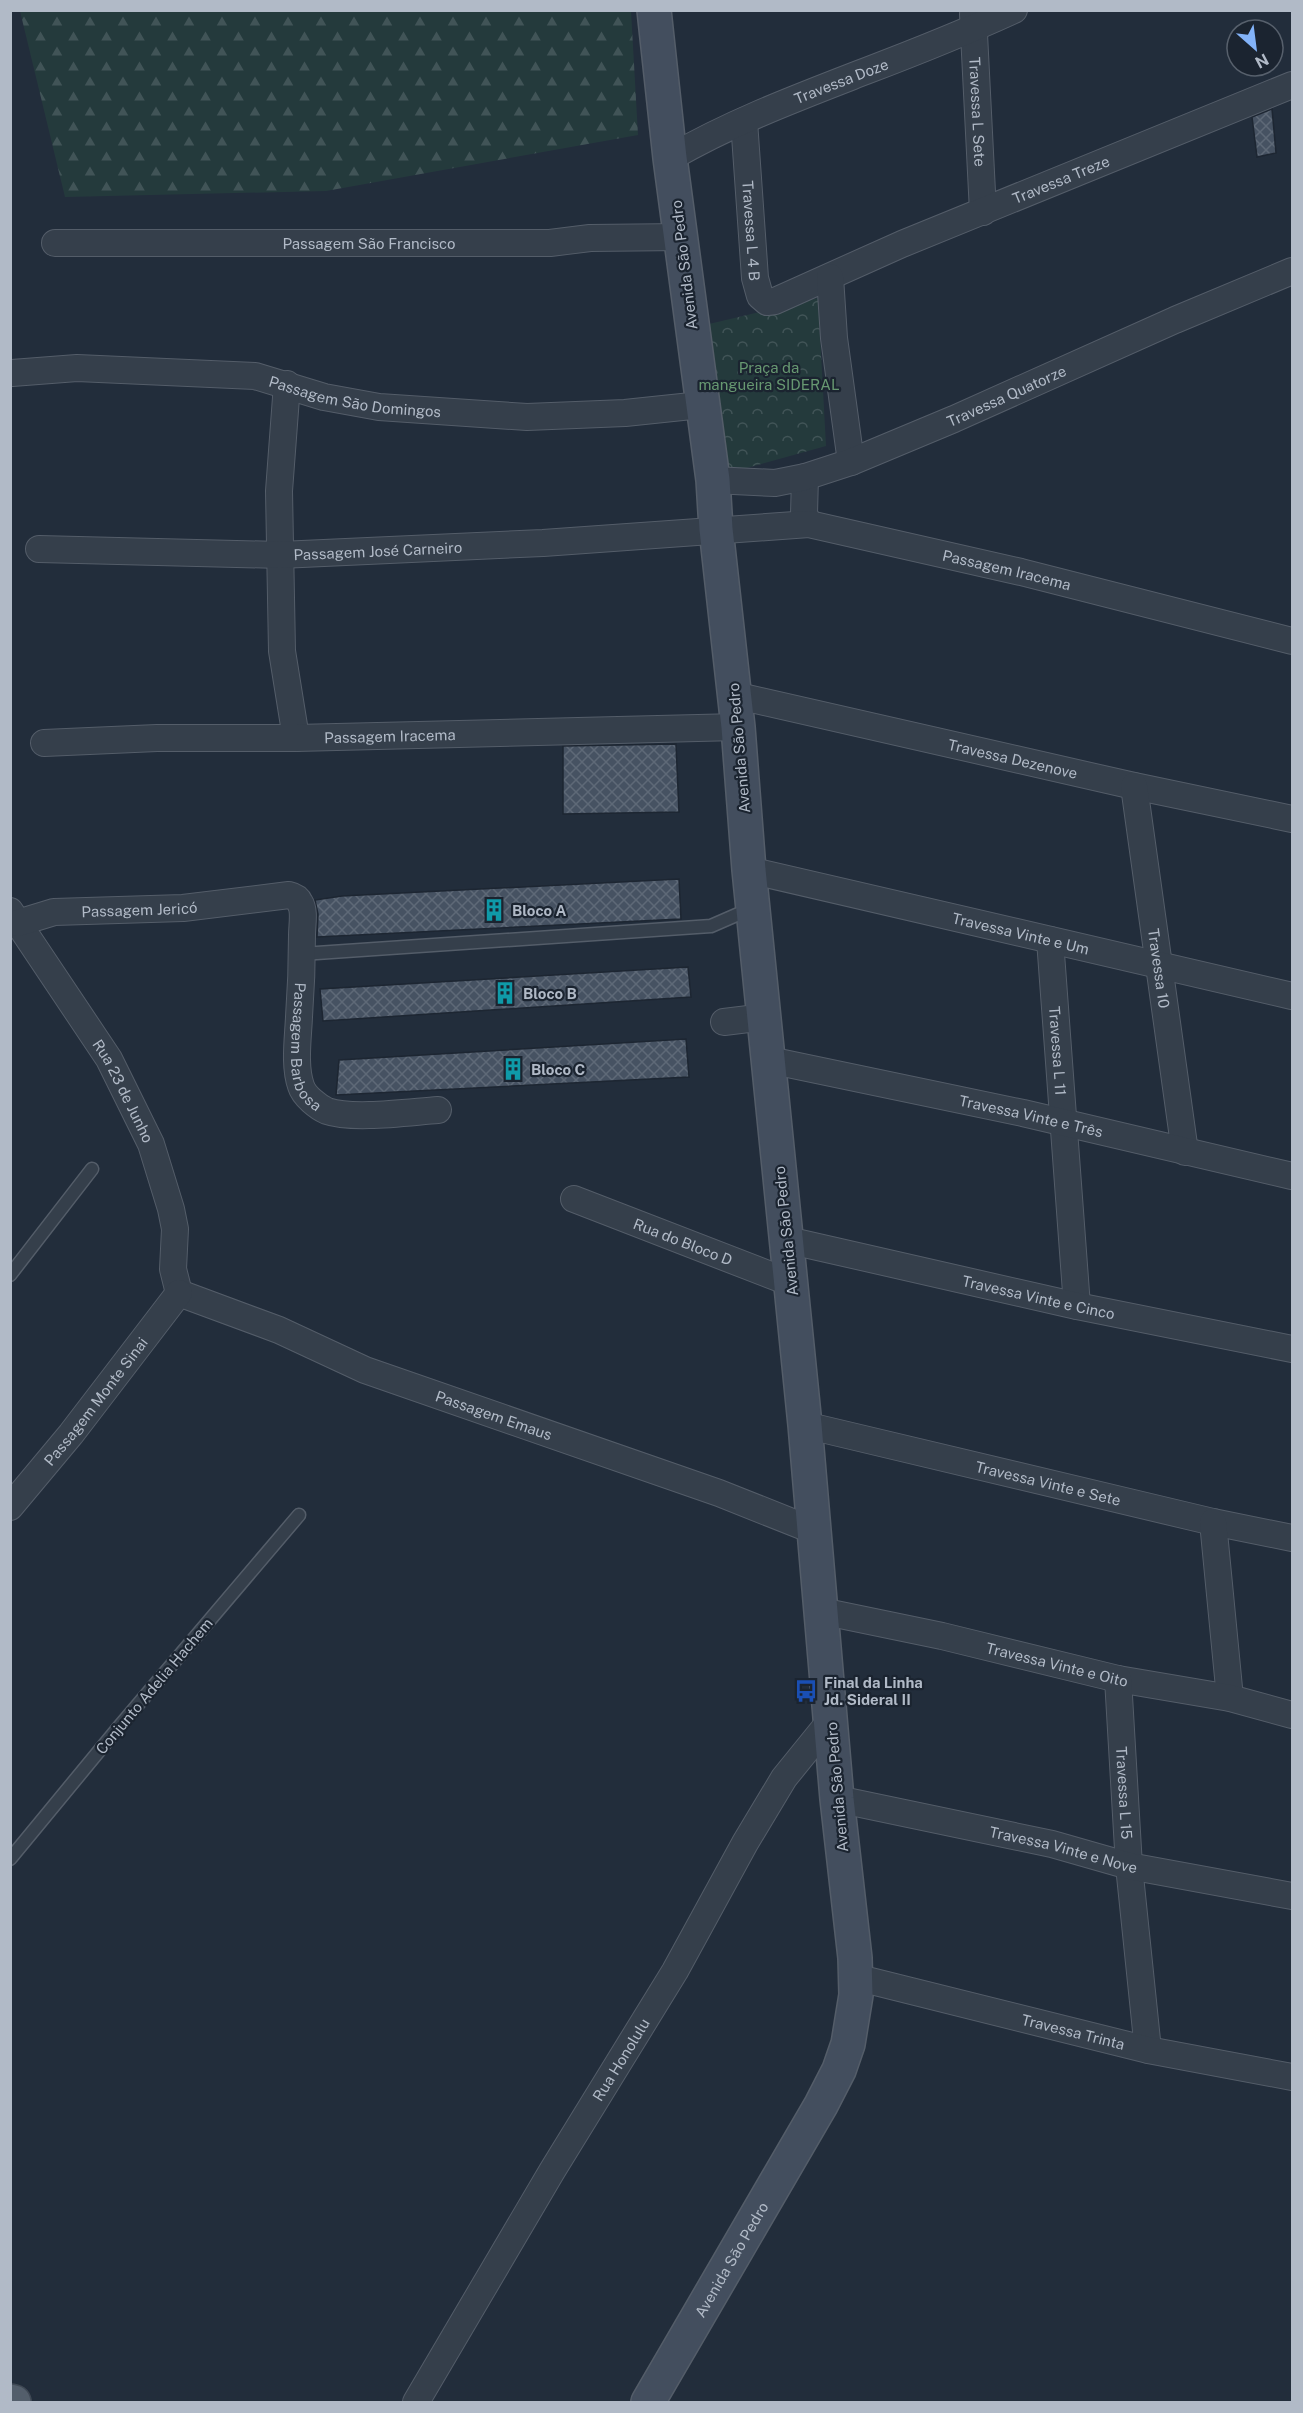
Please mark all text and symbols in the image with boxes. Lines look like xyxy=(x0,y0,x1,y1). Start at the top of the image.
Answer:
north arrow xyxy=(1225,18,1285,78)
text: N xyxy=(1252,49,1272,72)
street label: Travessa Doze xyxy=(792,55,891,107)
street label: Travessa L Sete xyxy=(967,57,989,167)
street label: Travessa Treze xyxy=(1010,152,1112,207)
street label: Travessa L 4 B xyxy=(740,180,764,281)
street label: Avenida São Pedro xyxy=(668,199,700,331)
street label: Passagem São Francisco xyxy=(282,235,456,252)
park label: Praça da mangueira SIDERAL xyxy=(698,359,840,393)
street label: Travessa Quatorze xyxy=(944,361,1069,430)
street label: Passagem São Domingos xyxy=(267,372,442,420)
street label: Passagem José Carneiro xyxy=(293,538,463,563)
street label: Passagem Iracema xyxy=(941,546,1073,593)
street label: Avenida São Pedro xyxy=(725,682,753,814)
street label: Passagem Iracema xyxy=(324,726,456,746)
street label: Travessa Dezenove xyxy=(946,735,1079,781)
building icon: Bloco A xyxy=(481,897,507,923)
street label: Passagem Jericó xyxy=(81,898,198,920)
place label: Bloco A xyxy=(512,902,567,919)
street label: Travessa Vinte e Um xyxy=(951,909,1091,957)
street label: Travessa 10 xyxy=(1145,927,1173,1009)
building icon: Bloco B xyxy=(492,980,518,1006)
street label: Passagem Barbosa xyxy=(288,982,325,1114)
place label: Bloco B xyxy=(523,985,577,1002)
street label: Travessa L 11 xyxy=(1046,1005,1070,1096)
street label: Rua 23 de Junho xyxy=(90,1036,157,1145)
building icon: Bloco C xyxy=(500,1056,526,1082)
place label: Bloco C xyxy=(531,1061,586,1078)
street label: Travessa Vinte e Três xyxy=(958,1091,1105,1140)
street label: Avenida São Pedro xyxy=(771,1165,801,1297)
street label: Rua do Bloco D xyxy=(631,1214,735,1268)
street label: Travessa Vinte e Cinco xyxy=(961,1272,1116,1322)
street label: Passagem Monte Sinai xyxy=(40,1334,151,1469)
street label: Passagem Emaus xyxy=(434,1387,554,1443)
street label: Travessa Vinte e Sete xyxy=(974,1457,1123,1508)
street label: Conjunto Adelia Hachem xyxy=(92,1615,216,1757)
street label: Travessa Vinte e Oito xyxy=(984,1639,1129,1689)
place label: Final da Linha Jd. Sideral II xyxy=(824,1674,923,1708)
bus stop icon: Final da Linha Jd. Sideral II xyxy=(793,1678,819,1704)
street label: Avenida São Pedro xyxy=(823,1721,851,1853)
street label: Travessa L 15 xyxy=(1113,1746,1136,1840)
street label: Travessa Vinte e Nove xyxy=(988,1823,1139,1876)
street label: Travessa Trinta xyxy=(1020,2010,1127,2052)
street label: Rua Honolulu xyxy=(589,2015,652,2104)
street label: Avenida São Pedro xyxy=(691,2199,771,2320)

